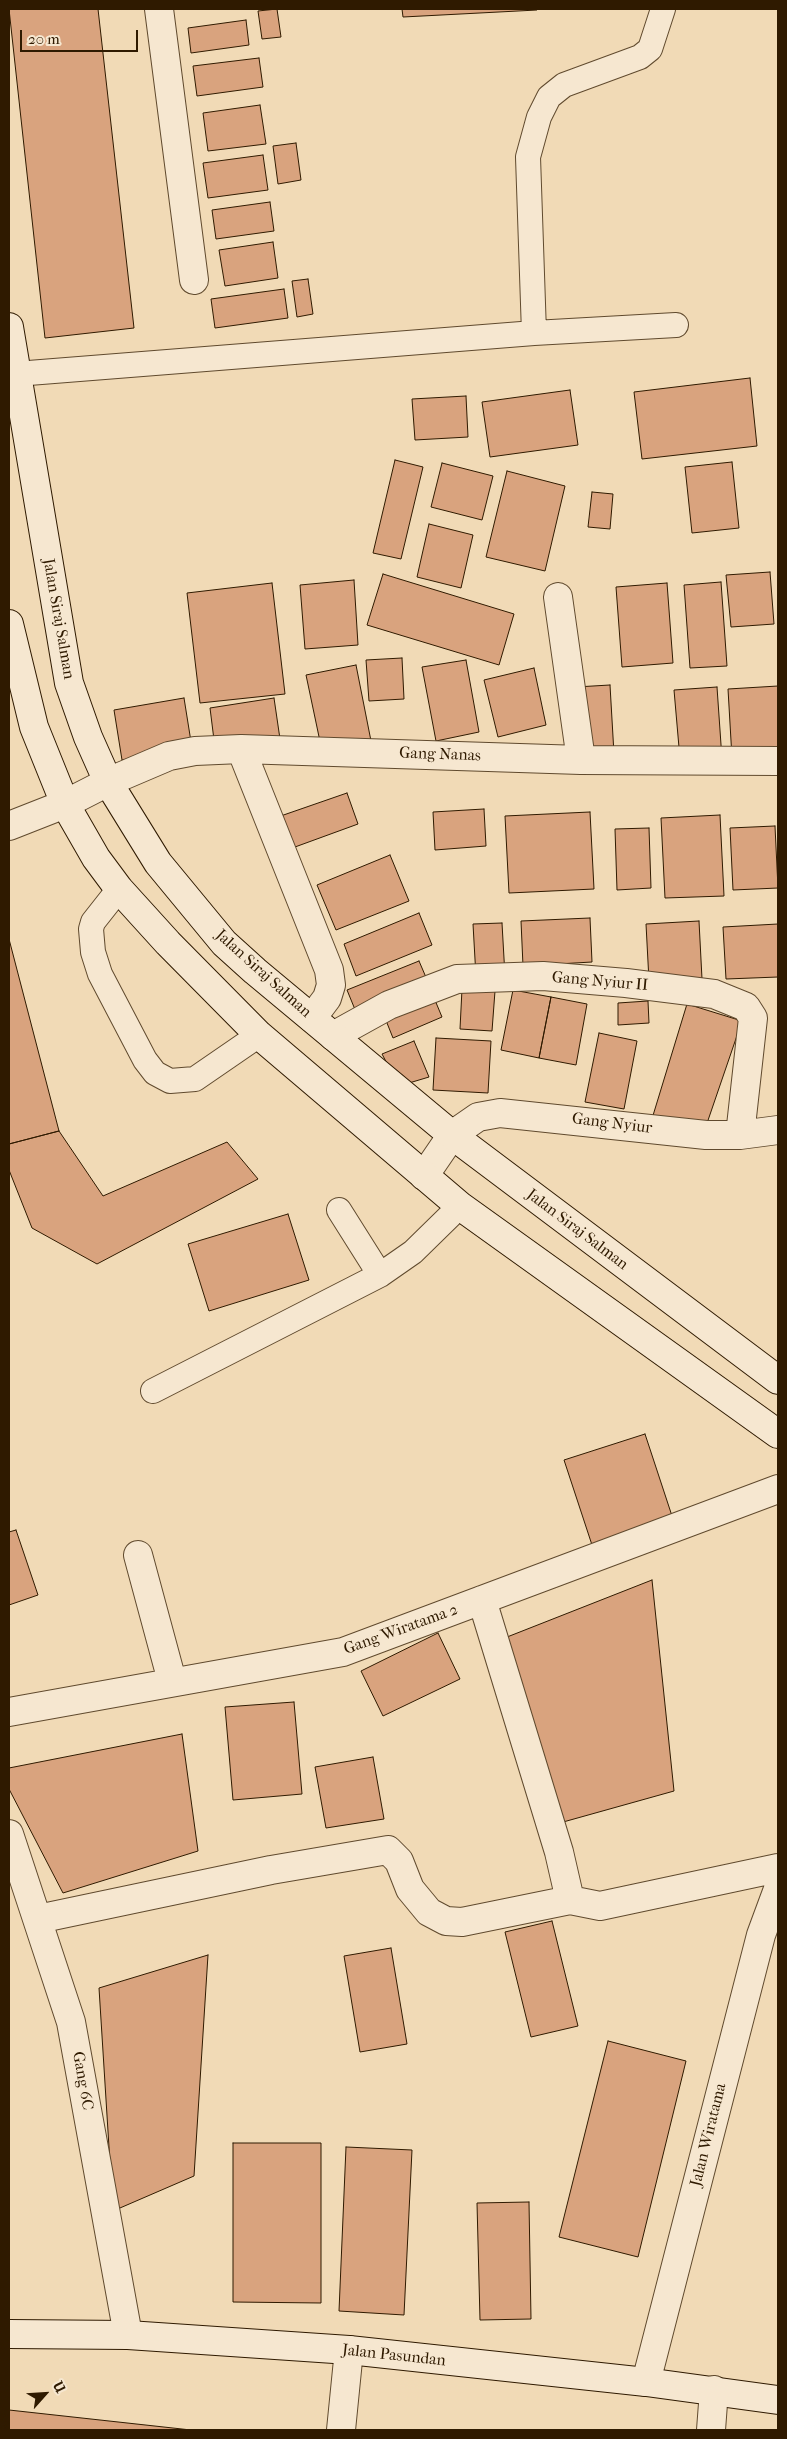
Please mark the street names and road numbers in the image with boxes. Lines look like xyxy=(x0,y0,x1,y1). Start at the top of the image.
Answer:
street label: Jalan Siraj Salman xyxy=(38,557,78,681)
street label: Gang Nanas xyxy=(399,744,481,766)
street label: Jalan Siraj Salman xyxy=(211,926,315,1022)
street label: Gang Nyiur II xyxy=(551,968,649,996)
street label: Gang Nyiur xyxy=(571,1110,653,1138)
street label: Jalan Siraj Salman xyxy=(522,1186,632,1274)
street label: Gang Wiratama 2 xyxy=(341,1600,461,1660)
street label: Gang 6C xyxy=(67,2050,97,2112)
street label: Jalan Wiratama xyxy=(687,2081,731,2189)
street label: Jalan Pasundan xyxy=(341,2341,447,2371)

